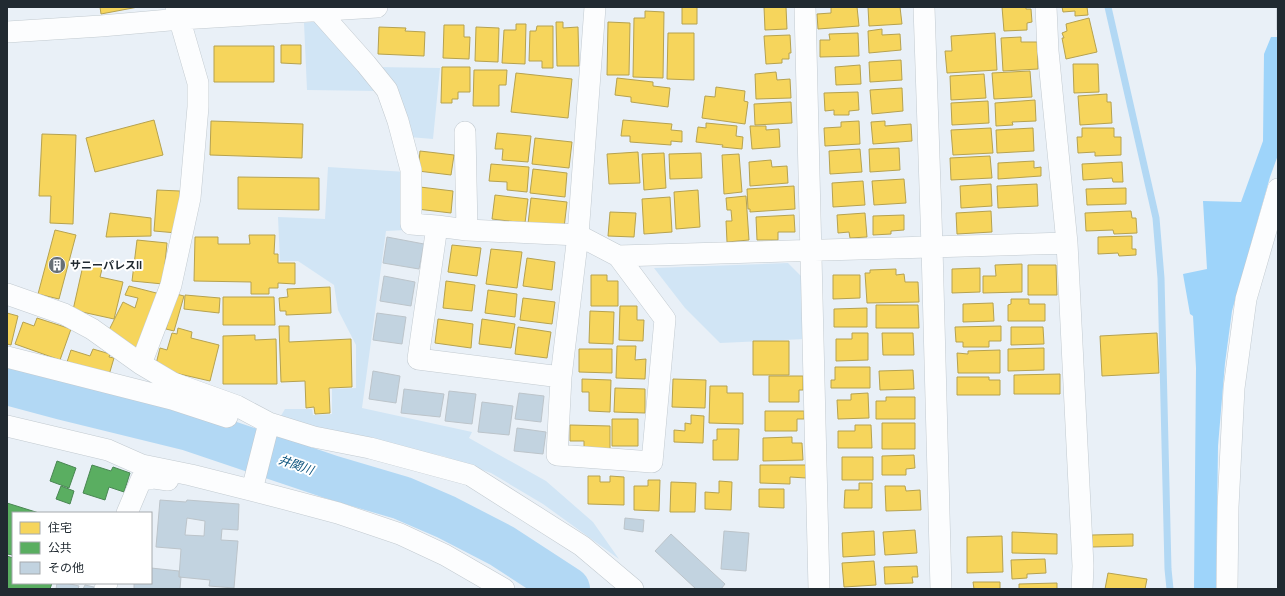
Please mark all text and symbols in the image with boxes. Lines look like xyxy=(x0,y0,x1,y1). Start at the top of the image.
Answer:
building icon: サニーパレスII xyxy=(47,255,67,275)
place label: サニーパレスII xyxy=(70,259,142,272)
water label: 井関川 xyxy=(277,453,317,478)
legend xyxy=(12,512,152,584)
text: 住宅 xyxy=(48,521,72,535)
text: 公共 xyxy=(48,541,72,555)
text: その他 xyxy=(48,561,84,575)

